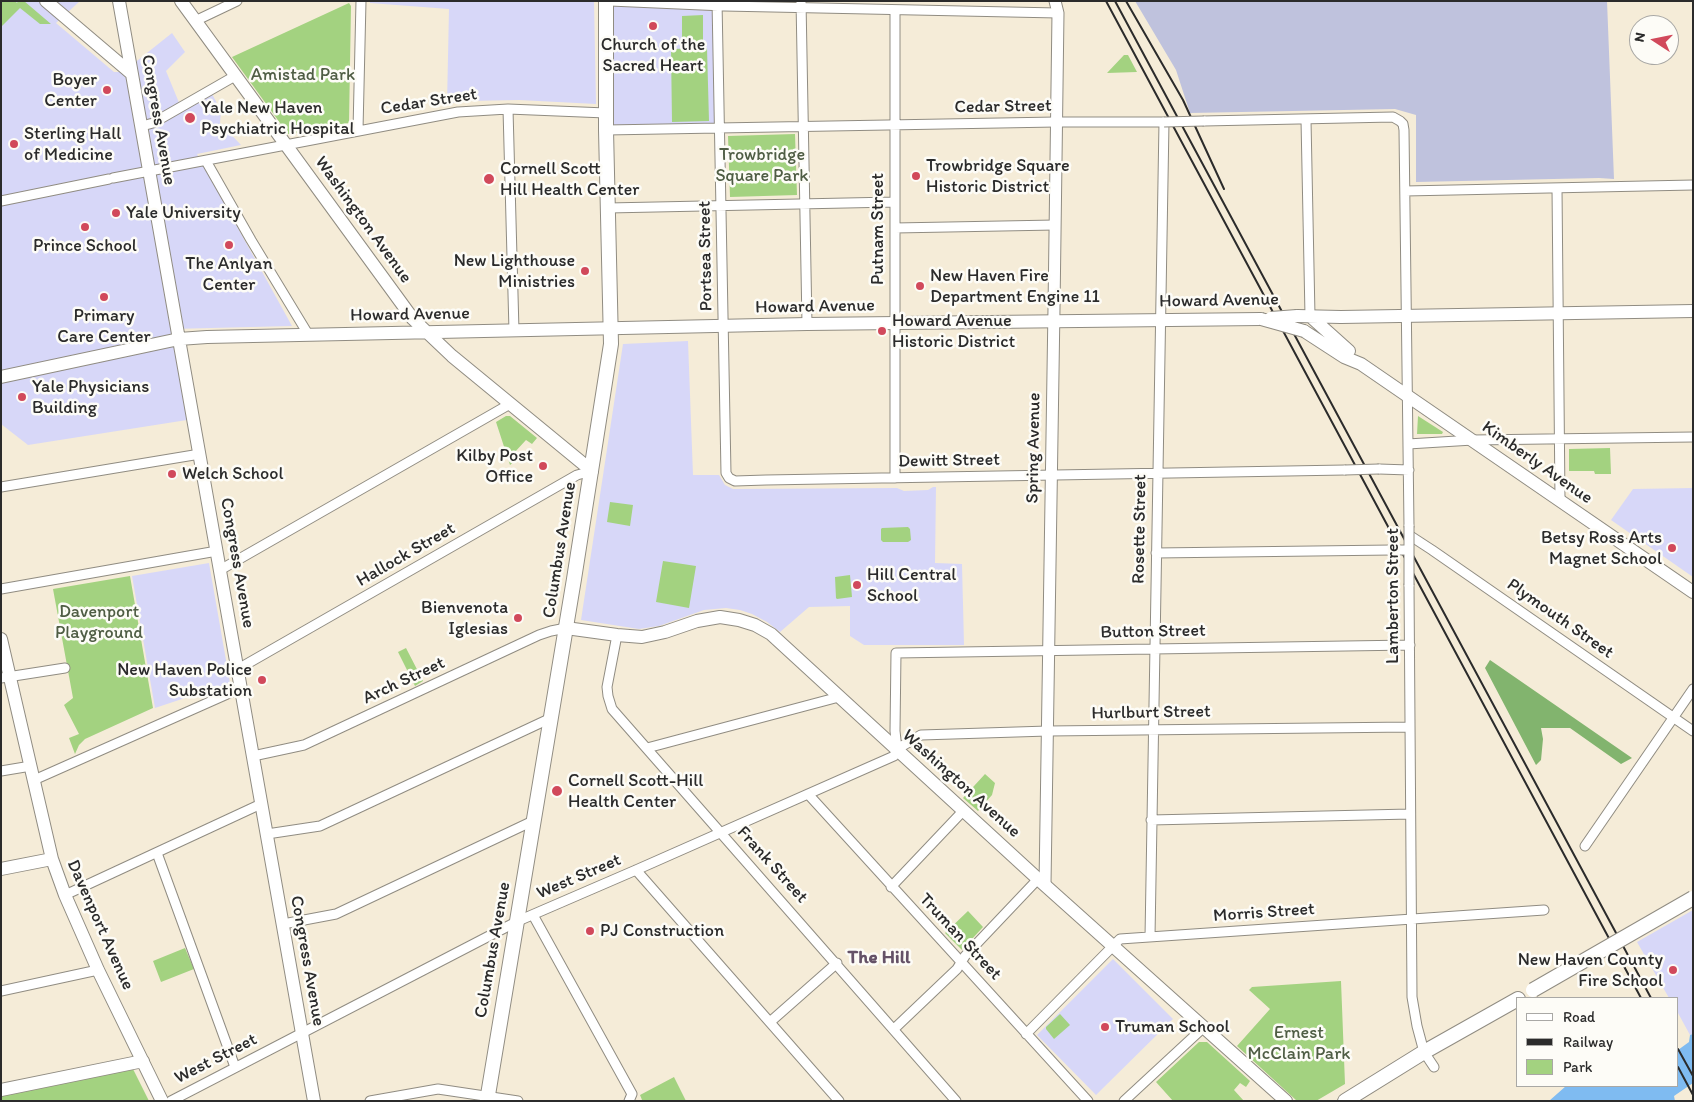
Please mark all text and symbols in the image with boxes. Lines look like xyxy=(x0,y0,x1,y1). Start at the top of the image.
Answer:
north arrow xyxy=(1629,15,1679,65)
marker: Church of the Sacred Heart xyxy=(647,20,659,32)
text: N xyxy=(1631,31,1649,44)
place label: Church of the Sacred Heart xyxy=(601,34,705,76)
street label: Congress Avenue xyxy=(136,53,180,187)
park label: Amistad Park xyxy=(251,64,355,86)
place label: Boyer Center xyxy=(44,69,97,112)
marker: Boyer Center xyxy=(101,84,113,96)
street label: Cedar Street xyxy=(379,84,479,120)
street label: Cedar Street xyxy=(954,95,1052,119)
place label: Yale New Haven Psychiatric Hospital xyxy=(201,97,355,140)
marker: Yale New Haven Psychiatric Hospital xyxy=(183,111,197,125)
place label: Sterling Hall of Medicine xyxy=(24,123,121,166)
marker: Sterling Hall of Medicine xyxy=(8,138,20,150)
park label: Trowbridge Square Park xyxy=(715,144,809,186)
street label: Washington Avenue xyxy=(310,152,416,288)
place label: Trowbridge Square Historic District xyxy=(926,155,1070,198)
place label: Cornell Scott Hill Health Center xyxy=(500,158,639,200)
marker: Trowbridge Square Historic District xyxy=(910,170,922,182)
marker: Cornell Scott Hill Health Center xyxy=(482,172,496,186)
street label: Putnam Street xyxy=(867,173,889,285)
street label: Portsea Street xyxy=(694,201,718,311)
place label: Yale University xyxy=(126,202,241,224)
marker: Yale University xyxy=(110,207,122,219)
marker: Prince School xyxy=(79,221,91,233)
place label: Prince School xyxy=(33,235,137,257)
marker: The Anlyan Center xyxy=(223,239,235,251)
place label: New Lighthouse Ministries xyxy=(454,250,575,292)
place label: The Anlyan Center xyxy=(185,253,273,296)
marker: New Lighthouse Ministries xyxy=(579,265,591,277)
place label: New Haven Fire Department Engine 11 xyxy=(930,265,1100,308)
marker: New Haven Fire Department Engine 11 xyxy=(914,280,926,292)
street label: Howard Avenue xyxy=(1159,289,1279,313)
marker: Primary Care Center xyxy=(98,291,110,303)
street label: Howard Avenue xyxy=(755,295,875,319)
street label: Howard Avenue xyxy=(350,303,470,327)
place label: Primary Care Center xyxy=(57,305,151,348)
place label: Howard Avenue Historic District xyxy=(892,310,1015,352)
marker: Howard Avenue Historic District xyxy=(876,325,888,337)
place label: Yale Physicians Building xyxy=(32,376,149,418)
marker: Yale Physicians Building xyxy=(16,391,28,403)
street label: Spring Avenue xyxy=(1022,392,1046,504)
street label: Kimberly Avenue xyxy=(1477,417,1597,509)
place label: Kilby Post Office xyxy=(456,445,533,488)
street label: Dewitt Street xyxy=(898,449,1000,473)
marker: Kilby Post Office xyxy=(537,460,549,472)
place label: Welch School xyxy=(182,463,283,485)
marker: Welch School xyxy=(166,468,178,480)
street label: Rosette Street xyxy=(1128,474,1152,584)
street label: Columbus Avenue xyxy=(539,480,581,620)
street label: Congress Avenue xyxy=(215,496,259,630)
street label: Hallock Street xyxy=(353,518,459,592)
place label: Betsy Ross Arts Magnet School xyxy=(1541,527,1662,570)
street label: Lamberton Street xyxy=(1382,528,1404,664)
marker: Betsy Ross Arts Magnet School xyxy=(1666,542,1678,554)
place label: Hill Central School xyxy=(867,564,956,606)
street label: Plymouth Street xyxy=(1502,574,1618,664)
marker: Hill Central School xyxy=(851,579,863,591)
place label: Bienvenota Iglesias xyxy=(421,597,508,640)
park label: Davenport Playground xyxy=(55,601,143,644)
marker: Bienvenota Iglesias xyxy=(512,612,524,624)
street label: Button Street xyxy=(1100,620,1206,644)
street label: Arch Street xyxy=(360,653,448,709)
place label: New Haven Police Substation xyxy=(117,659,252,702)
marker: New Haven Police Substation xyxy=(256,674,268,686)
street label: Hurlburt Street xyxy=(1091,701,1211,725)
street label: Washington Avenue xyxy=(897,725,1025,843)
place label: Cornell Scott-Hill Health Center xyxy=(568,770,703,812)
marker: Cornell Scott-Hill Health Center xyxy=(550,784,564,798)
street label: Frank Street xyxy=(732,822,812,908)
street label: West Street xyxy=(533,850,625,904)
street label: Davenport Avenue xyxy=(62,856,138,994)
street label: Columbus Avenue xyxy=(470,880,516,1020)
street label: Truman Street xyxy=(914,889,1006,985)
street label: Congress Avenue xyxy=(285,894,329,1028)
street label: Morris Street xyxy=(1213,899,1315,927)
place label: PJ Construction xyxy=(600,920,724,942)
marker: PJ Construction xyxy=(584,925,596,937)
district label: The Hill xyxy=(848,947,910,969)
place label: New Haven County Fire School xyxy=(1518,949,1663,992)
marker: New Haven County Fire School xyxy=(1667,964,1679,976)
legend xyxy=(1516,997,1679,1087)
text: Road xyxy=(1563,1008,1595,1026)
place label: Truman School xyxy=(1115,1016,1230,1038)
marker: Truman School xyxy=(1099,1021,1111,1033)
park label: Ernest McClain Park xyxy=(1248,1022,1350,1064)
street label: West Street xyxy=(171,1029,261,1089)
text: Railway xyxy=(1563,1033,1613,1051)
text: Park xyxy=(1563,1058,1593,1076)

